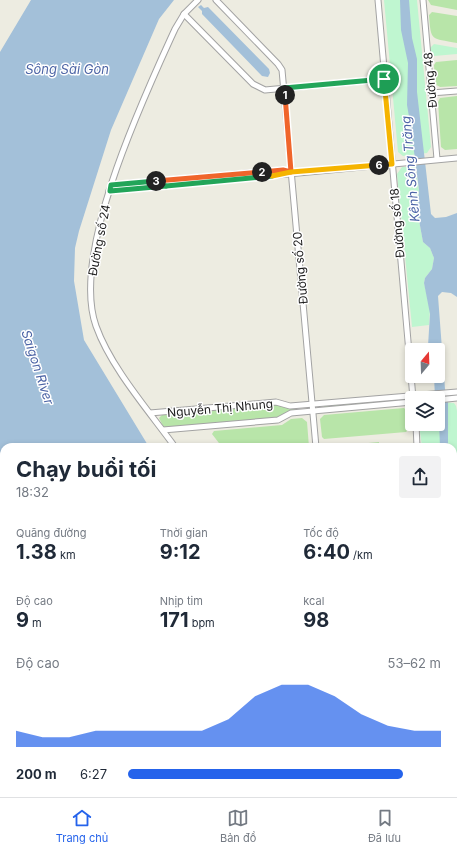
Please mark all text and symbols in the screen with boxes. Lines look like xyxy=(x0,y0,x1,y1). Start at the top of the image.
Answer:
street label: Đường 48 xyxy=(420,52,440,108)
water label: Sông Sài Gòn xyxy=(25,61,109,77)
pin xyxy=(367,62,401,96)
icon: arrive xyxy=(373,68,395,90)
pin: 1 xyxy=(275,85,295,105)
text: 1 xyxy=(283,88,287,102)
water label: Kênh Sông Trăng xyxy=(397,115,423,223)
pin: 6 xyxy=(369,155,389,175)
text: 6 xyxy=(375,158,383,172)
pin: 2 xyxy=(252,162,272,182)
text: 2 xyxy=(259,165,265,179)
pin: 3 xyxy=(146,171,166,191)
text: 3 xyxy=(152,174,160,188)
street label: Đường số 18 xyxy=(386,188,408,258)
street label: Đường số 24 xyxy=(85,203,113,277)
street label: Đường số 20 xyxy=(289,231,311,305)
water label: Saigon River xyxy=(18,328,58,407)
north arrow xyxy=(405,343,445,383)
map controls xyxy=(405,343,445,431)
button: layers xyxy=(405,391,445,431)
street label: Nguyễn Thị Nhung xyxy=(166,396,274,420)
text: Chạy buổi tối xyxy=(16,456,156,482)
button: share xyxy=(399,456,441,498)
text: 18:32 xyxy=(16,484,49,500)
text: Quãng đường xyxy=(16,526,86,540)
text: Thời gian xyxy=(160,526,208,540)
text: Tốc độ xyxy=(303,526,339,540)
text: 1.38 xyxy=(16,540,57,564)
text: 9:12 xyxy=(160,540,201,564)
text: 6:40 xyxy=(303,540,350,564)
text: km xyxy=(57,548,76,562)
text: /km xyxy=(350,548,373,562)
text: Độ cao xyxy=(16,594,53,608)
text: Nhịp tim xyxy=(160,594,203,608)
text: kcal xyxy=(303,594,324,608)
text: 9 xyxy=(16,608,29,632)
text: 171 xyxy=(160,608,189,632)
text: 98 xyxy=(303,608,329,632)
text: m xyxy=(29,616,42,630)
text: bpm xyxy=(189,616,215,630)
text: Độ cao xyxy=(16,655,59,671)
text: 53–62 m xyxy=(388,655,441,671)
text: 200 m xyxy=(16,766,57,782)
text: 6:27 xyxy=(80,766,107,782)
tab: Trang chủ xyxy=(56,807,108,845)
tab: Bản đồ xyxy=(220,807,256,845)
tab: Đã lưu xyxy=(368,807,401,845)

